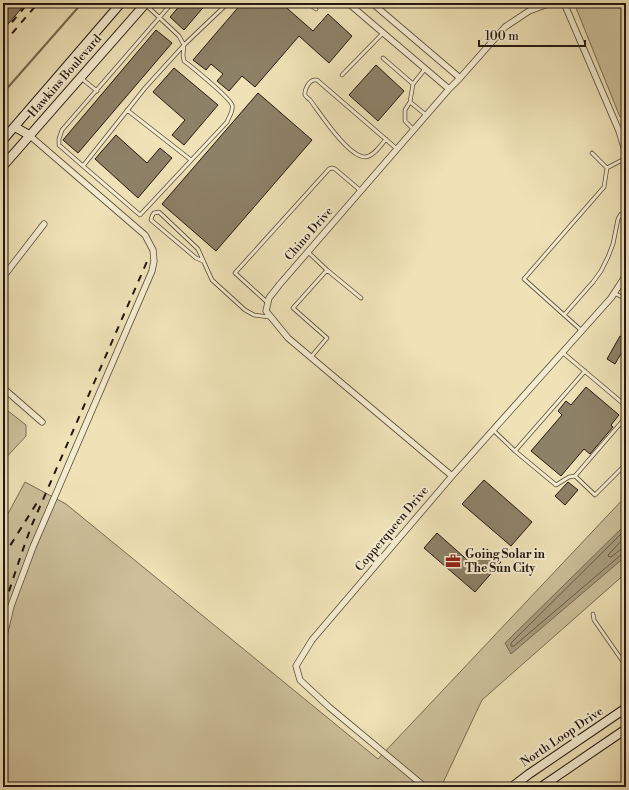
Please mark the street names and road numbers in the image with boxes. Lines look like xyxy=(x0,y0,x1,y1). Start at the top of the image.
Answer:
street label: Hawkins Boulevard xyxy=(25,32,105,120)
street label: Chino Drive xyxy=(282,204,336,264)
street label: Copperqueen Drive xyxy=(352,483,432,575)
street label: North Loop Drive xyxy=(518,704,606,770)

